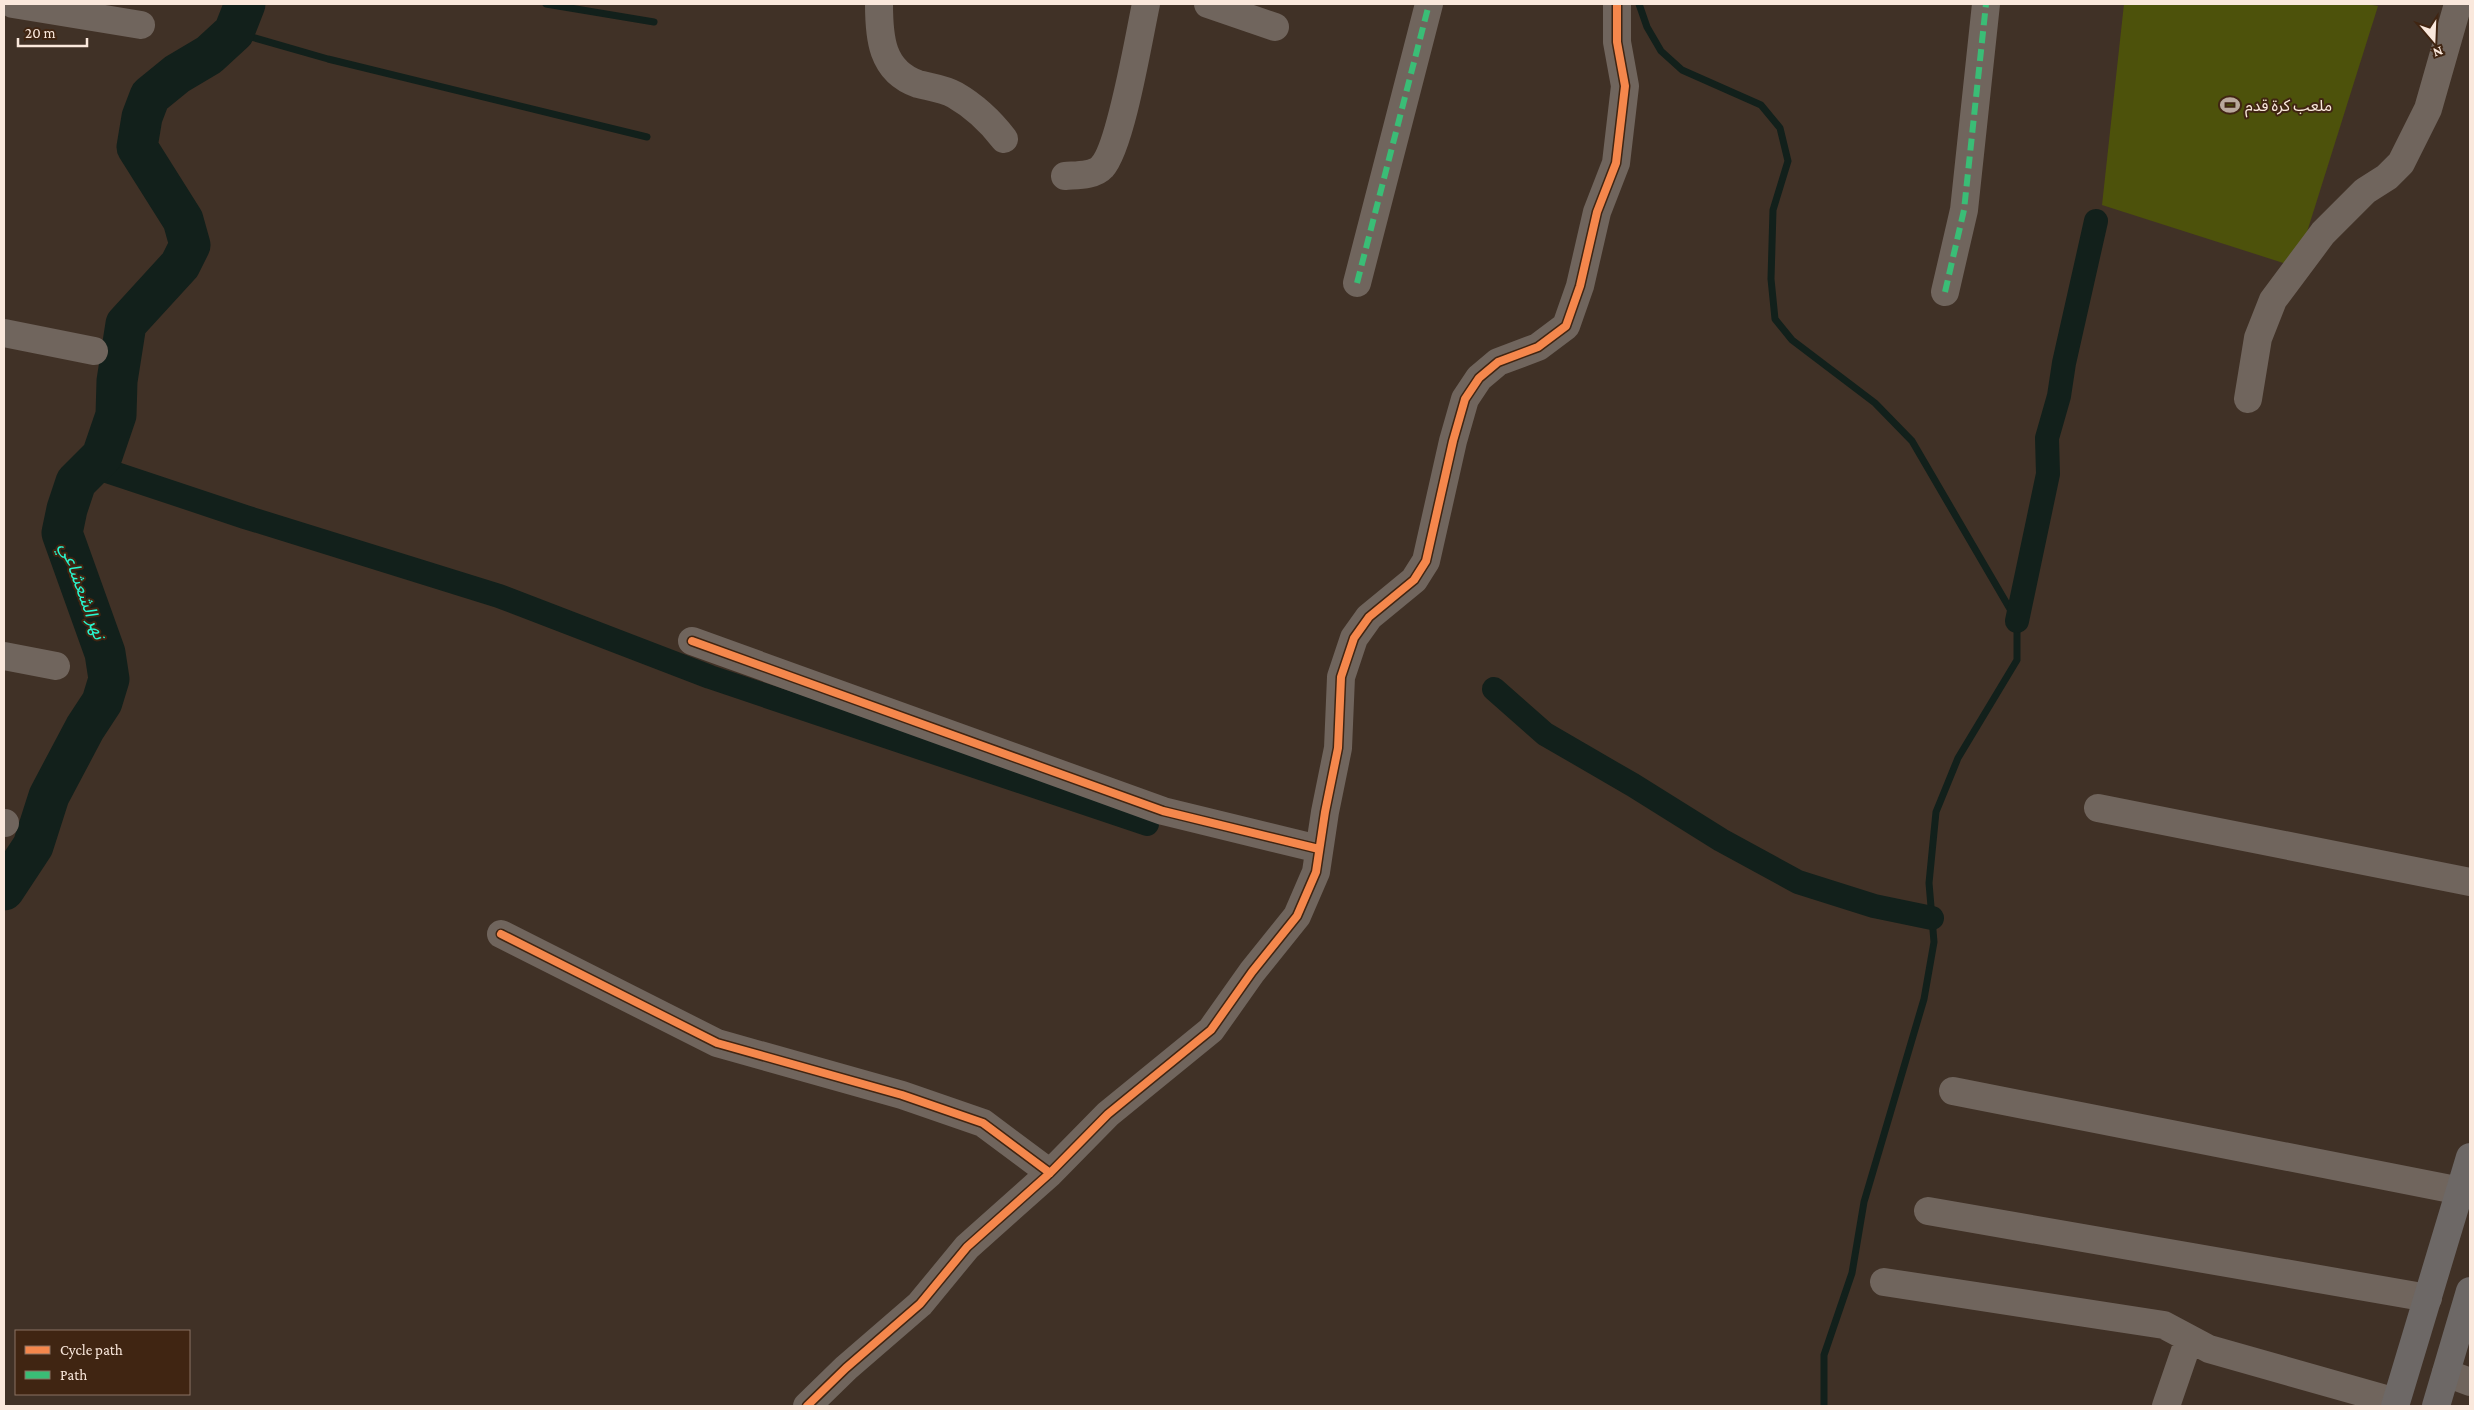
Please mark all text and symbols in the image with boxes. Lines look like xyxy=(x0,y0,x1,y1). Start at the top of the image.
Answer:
scale bar xyxy=(18,15,86,47)
north arrow xyxy=(2409,15,2459,65)
text: 20 m xyxy=(25,25,56,41)
text: N xyxy=(2431,43,2445,62)
sports icon: ملعب كرة قدم xyxy=(2219,94,2241,116)
place label: ملعب كرة قدم xyxy=(2245,97,2332,118)
water label: نهر الشعشاعي xyxy=(52,540,110,645)
legend xyxy=(15,1330,190,1395)
text: Cycle path xyxy=(60,1342,123,1359)
text: Path xyxy=(60,1367,87,1383)

